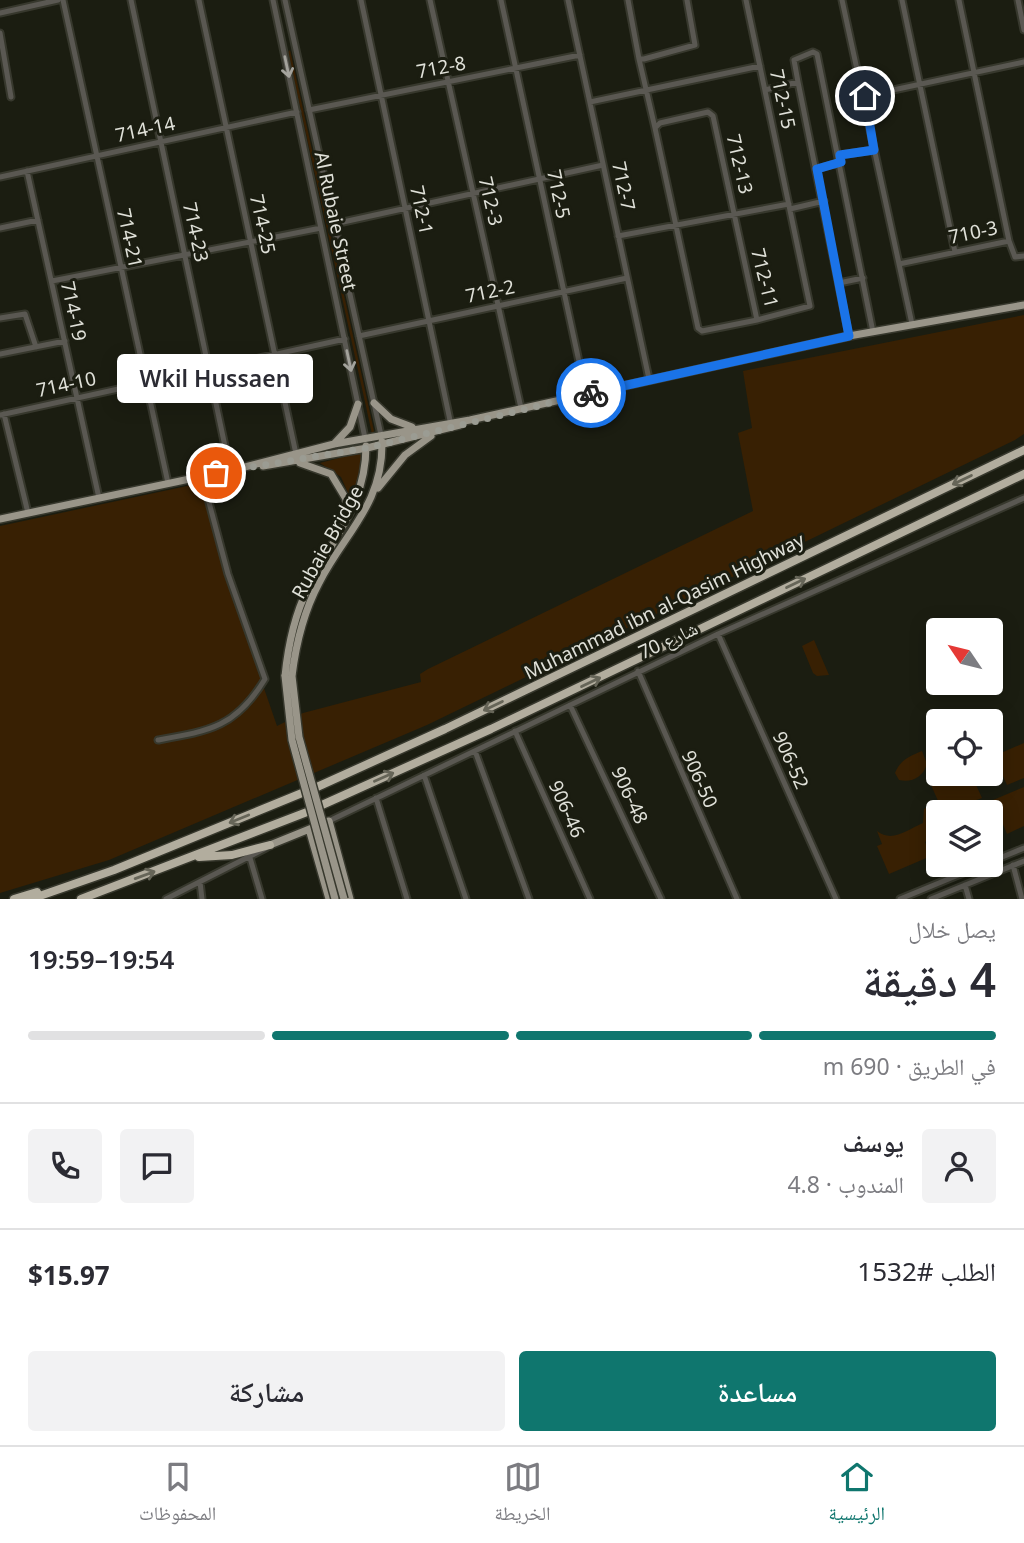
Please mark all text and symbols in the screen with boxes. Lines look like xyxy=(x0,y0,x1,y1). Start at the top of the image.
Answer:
street label: 712-8 xyxy=(414,50,468,84)
one-way arrow xyxy=(281,55,295,78)
pin xyxy=(835,66,895,126)
street label: 712-15 xyxy=(764,67,802,131)
icon: home xyxy=(846,77,884,115)
street label: 714-14 xyxy=(113,110,177,148)
street label: 712-13 xyxy=(721,132,759,196)
street label: Al Rubaie Street xyxy=(309,149,363,293)
street label: 712-7 xyxy=(606,159,642,213)
street label: 712-5 xyxy=(541,167,577,221)
street label: 712-3 xyxy=(473,174,509,228)
street label: 712-1 xyxy=(404,183,440,237)
street label: 714-25 xyxy=(244,192,282,256)
street label: 714-23 xyxy=(177,200,215,264)
street label: 714-21 xyxy=(111,206,149,270)
street label: 710-3 xyxy=(946,214,1000,250)
street label: 712-11 xyxy=(745,246,785,310)
street label: 712-2 xyxy=(463,273,517,309)
street label: 714-19 xyxy=(55,279,93,343)
one-way arrow xyxy=(343,349,357,372)
callout: Wkil Hussaen xyxy=(118,354,314,403)
courier xyxy=(556,358,626,428)
text: Wkil Hussaen xyxy=(140,362,290,394)
street label: 714-10 xyxy=(34,365,98,403)
icon: bike xyxy=(572,374,610,412)
pin xyxy=(186,443,246,503)
icon: bag xyxy=(197,454,235,492)
one-way arrow xyxy=(952,474,973,487)
street label: Rubaie Bridge xyxy=(285,481,369,603)
street label: Muhammad ibn al-Qasim Highway xyxy=(519,526,809,685)
one-way arrow xyxy=(785,576,806,590)
street label: شارع 70 xyxy=(634,615,702,665)
north arrow xyxy=(926,618,1003,695)
map controls xyxy=(926,618,1003,877)
one-way arrow xyxy=(580,674,601,688)
one-way arrow xyxy=(483,699,504,713)
button: locate xyxy=(926,709,1003,786)
street label: 906-52 xyxy=(767,727,815,793)
street label: 906-50 xyxy=(676,746,724,812)
street label: 906-48 xyxy=(605,762,655,828)
one-way arrow xyxy=(373,770,394,783)
street label: 906-46 xyxy=(543,776,591,842)
button: layers xyxy=(926,800,1003,877)
one-way arrow xyxy=(228,813,250,826)
one-way arrow xyxy=(133,868,155,880)
text: يصل خلال xyxy=(908,913,996,945)
text: 19:54–19:59 xyxy=(28,941,174,977)
text: 4 دقيقة xyxy=(862,948,996,1010)
text: في الطريق · 690 m xyxy=(823,1050,996,1082)
text: يوسف xyxy=(843,1124,904,1160)
button: phone xyxy=(28,1129,102,1203)
button: chat xyxy=(120,1129,194,1203)
button: person xyxy=(922,1129,996,1203)
text: المندوب · 4.8 xyxy=(787,1168,904,1200)
text: الطلب #1532 xyxy=(857,1253,996,1289)
text: $15.97 xyxy=(28,1257,110,1293)
button: مشاركة xyxy=(28,1351,505,1431)
button: مساعدة xyxy=(519,1351,996,1431)
tab: المحفوظات xyxy=(139,1458,216,1532)
tab: الخريطة xyxy=(495,1458,550,1532)
tab: الرئيسية xyxy=(829,1458,885,1532)

